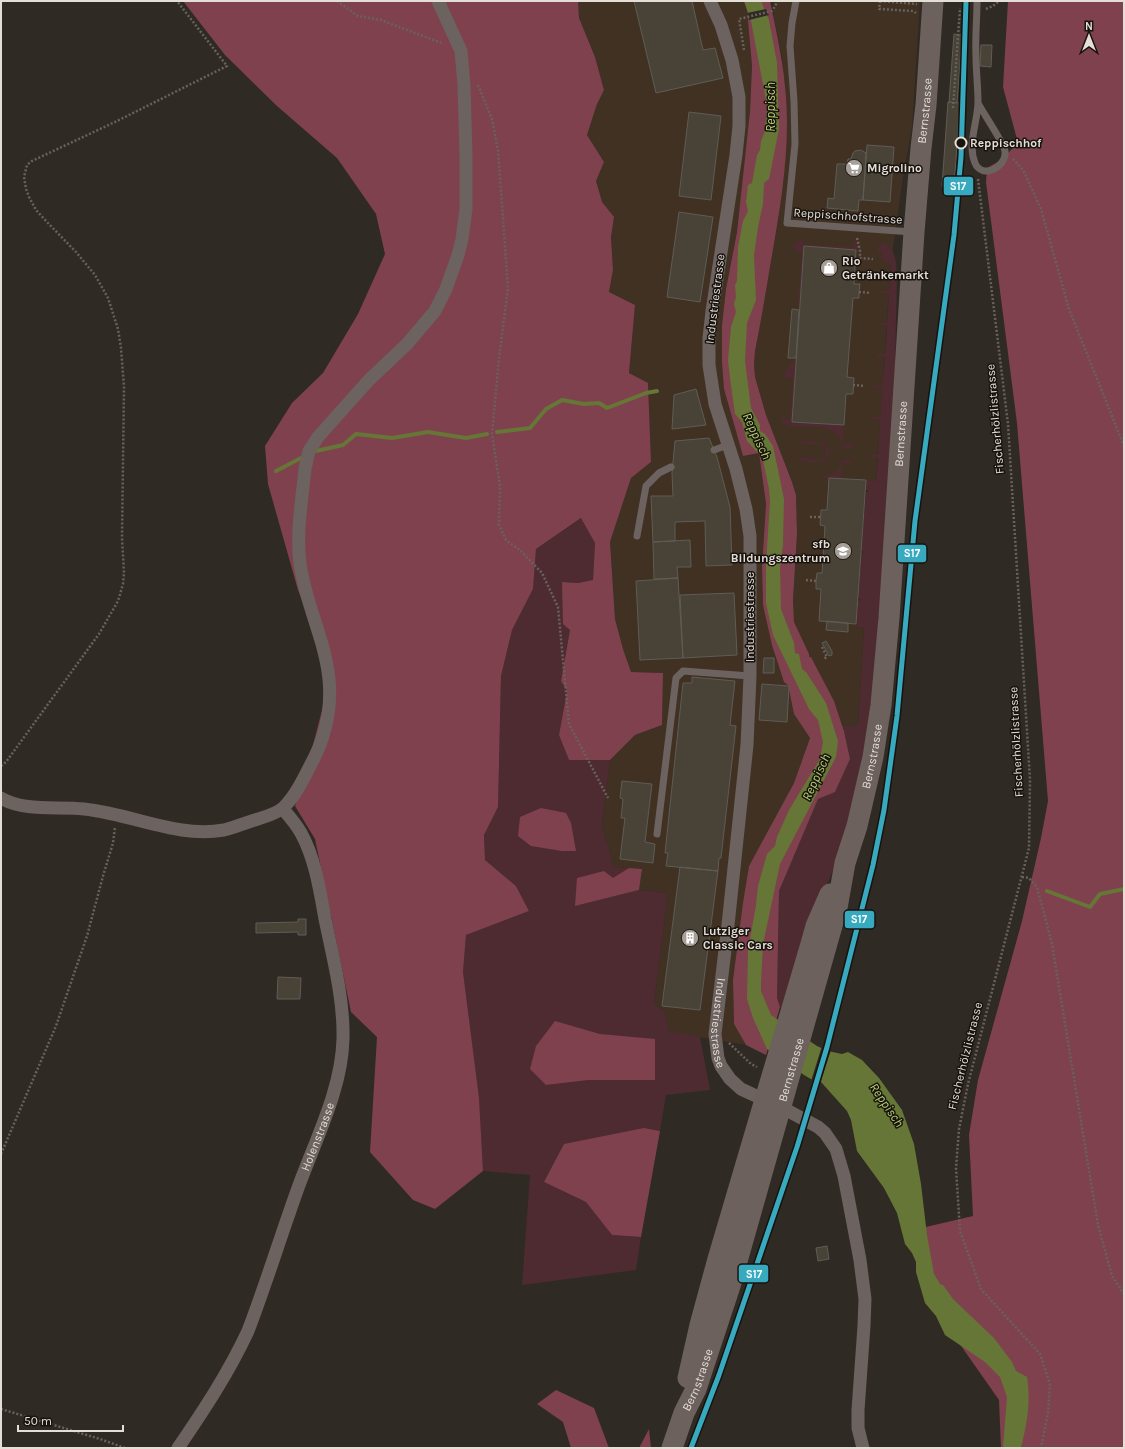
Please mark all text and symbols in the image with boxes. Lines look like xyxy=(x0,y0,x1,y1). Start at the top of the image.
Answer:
north arrow xyxy=(1069,16,1109,56)
text: N xyxy=(1085,20,1093,33)
street label: Bernstrasse xyxy=(915,78,935,144)
water label: Reppisch xyxy=(763,82,778,132)
marker: Reppischhof xyxy=(954,136,968,150)
place label: Reppischhof xyxy=(970,136,1042,150)
supermarket icon: Migrolino xyxy=(844,158,864,178)
place label: Migrolino xyxy=(867,161,922,175)
line badge: S17 xyxy=(943,176,974,196)
text: S17 xyxy=(950,180,967,193)
street label: Reppischhofstrasse xyxy=(793,205,903,227)
street label: Industriestrasse xyxy=(703,253,727,345)
place label: Rio Getränkemarkt xyxy=(842,254,929,282)
shop icon: Rio Getränkemarkt xyxy=(819,258,839,278)
street label: Fischerhölzlistrasse xyxy=(983,363,1007,475)
street label: Bernstrasse xyxy=(892,401,910,467)
water label: Reppisch xyxy=(740,410,774,462)
place label: sfb Bildungszentrum xyxy=(731,537,830,565)
school or university icon: sfb Bildungszentrum xyxy=(833,541,853,561)
line badge: S17 xyxy=(897,544,927,563)
text: S17 xyxy=(904,547,921,560)
street label: Industriestrasse xyxy=(743,572,757,662)
street label: Fischerhölzlistrasse xyxy=(1006,686,1026,798)
street label: Bernstrasse xyxy=(859,723,885,790)
water label: Reppisch xyxy=(799,751,833,803)
line badge: S17 xyxy=(844,910,875,929)
text: S17 xyxy=(851,913,868,926)
place label: Lutziger Classic Cars xyxy=(703,924,773,952)
building icon: Lutziger Classic Cars xyxy=(680,928,700,948)
street label: Industriestrasse xyxy=(708,977,729,1070)
street label: Fischerhölzlistrasse xyxy=(945,1001,985,1111)
street label: Bernstrasse xyxy=(776,1036,807,1103)
water label: Reppisch xyxy=(867,1080,907,1130)
street label: Holenstrasse xyxy=(298,1101,337,1173)
line badge: S17 xyxy=(738,1264,769,1283)
text: S17 xyxy=(746,1268,763,1281)
street label: Bernstrasse xyxy=(679,1347,716,1413)
scale bar xyxy=(18,1407,123,1433)
text: 50 m xyxy=(24,1414,52,1428)

